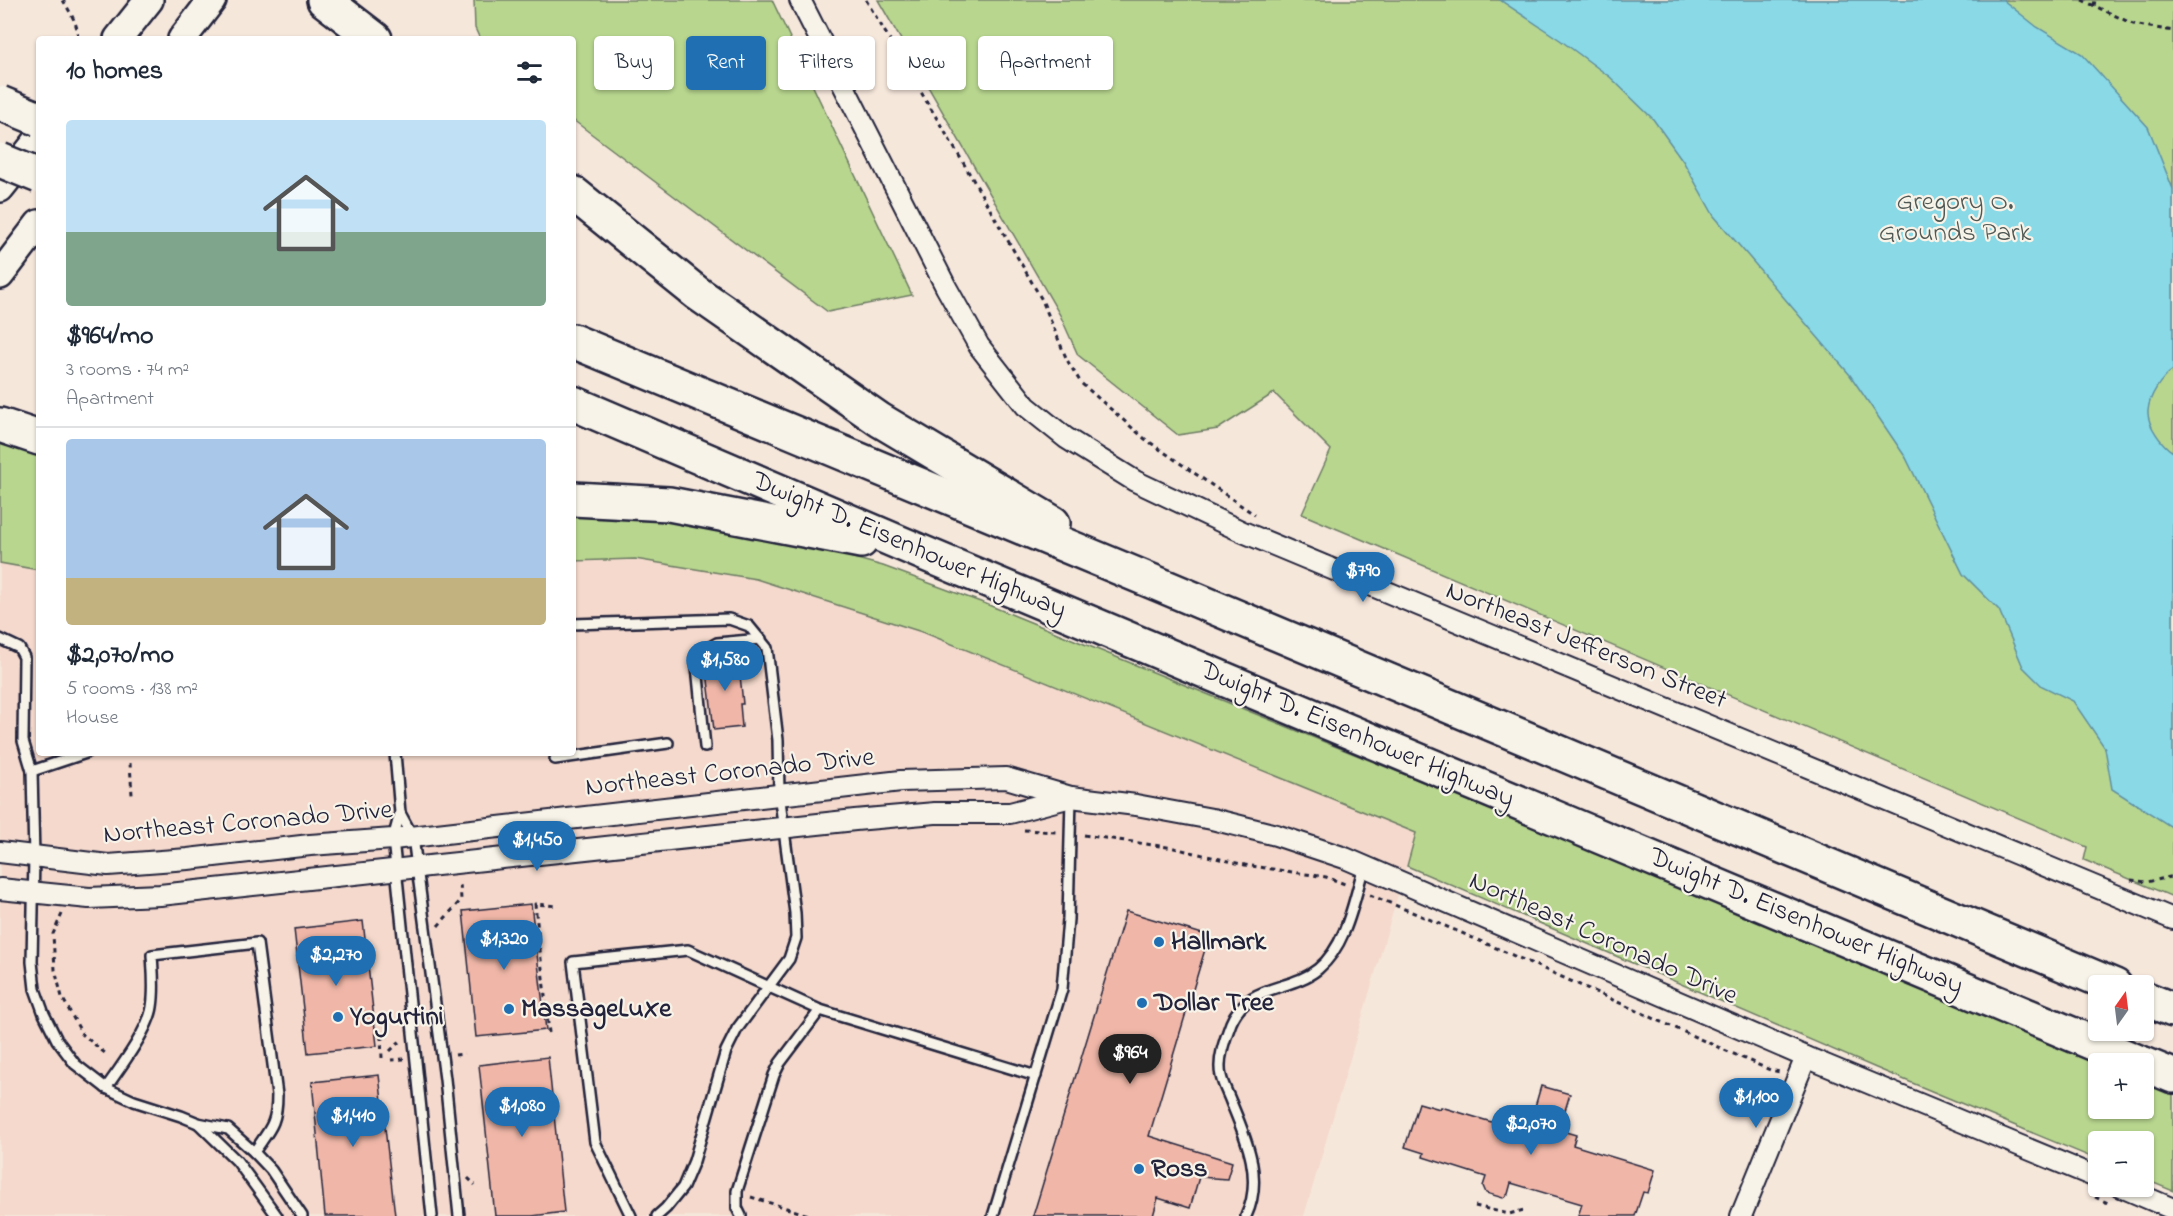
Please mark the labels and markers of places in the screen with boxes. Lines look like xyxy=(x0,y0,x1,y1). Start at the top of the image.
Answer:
pin: $790 xyxy=(1327,552,1399,603)
pin: $1,580 xyxy=(676,641,774,692)
pin: $1,450 xyxy=(488,821,586,872)
pin: $1,320 xyxy=(455,920,553,971)
place label: Hallmark xyxy=(1171,923,1267,962)
marker: Hallmark xyxy=(1152,935,1166,949)
pin: $2,270 xyxy=(287,936,385,987)
place label: Dollar Tree xyxy=(1152,984,1275,1023)
place label: MassageLuXe xyxy=(521,990,672,1030)
marker: Dollar Tree xyxy=(1135,996,1149,1010)
place label: Yogurtini xyxy=(349,998,444,1038)
marker: MassageLuXe xyxy=(502,1002,516,1016)
marker: Yogurtini xyxy=(331,1010,345,1024)
pin: $964 xyxy=(1094,1034,1166,1085)
pin: $1,100 xyxy=(1707,1078,1805,1129)
pin: $1,080 xyxy=(473,1087,571,1138)
pin: $1,410 xyxy=(304,1097,402,1148)
pin: $2,070 xyxy=(1482,1105,1580,1156)
place label: Ross xyxy=(1151,1150,1207,1189)
marker: Ross xyxy=(1132,1162,1146,1176)

